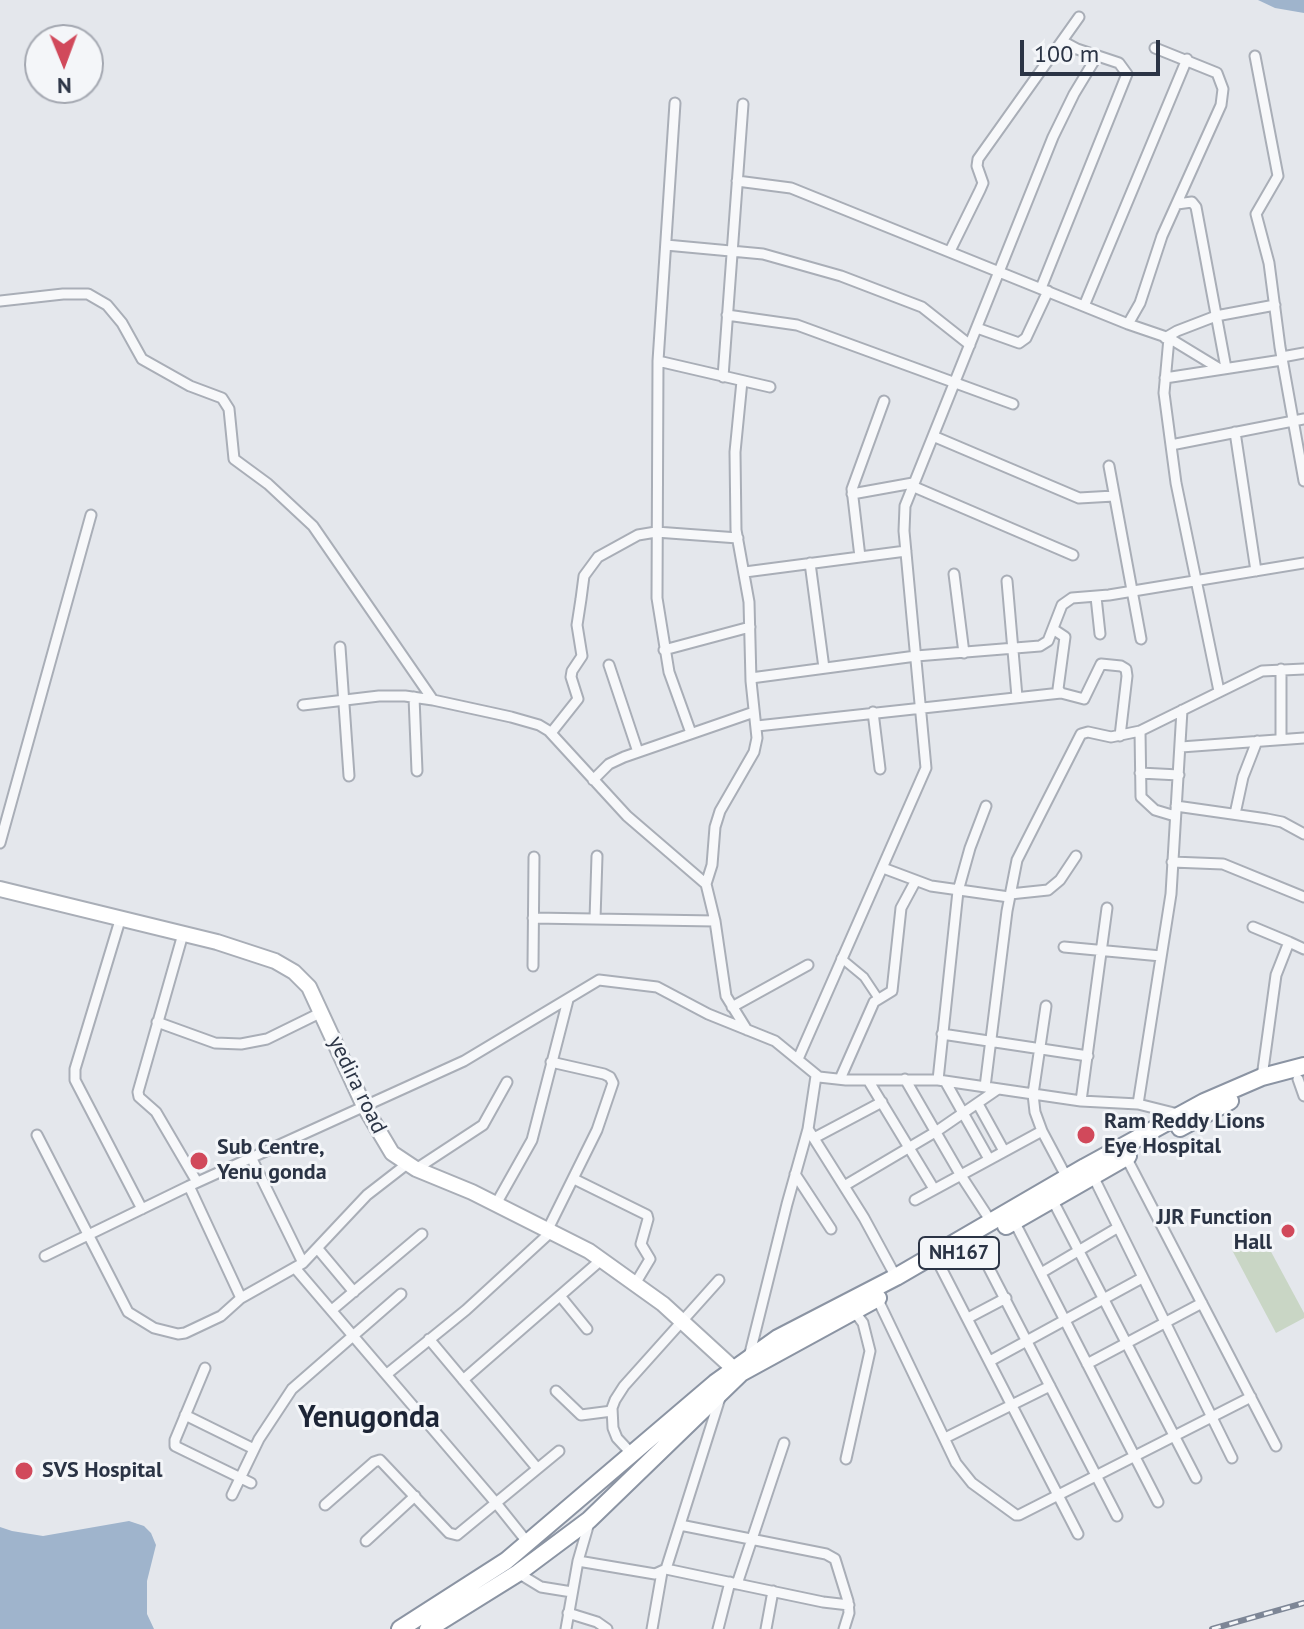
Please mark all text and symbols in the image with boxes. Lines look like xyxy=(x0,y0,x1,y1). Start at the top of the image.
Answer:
north arrow xyxy=(24,24,104,104)
scale bar xyxy=(1024,24,1164,74)
text: 100 m xyxy=(1034,38,1099,69)
text: N xyxy=(57,72,72,100)
street label: yedira road xyxy=(322,1032,392,1138)
place label: Ram Reddy Lions Eye Hospital xyxy=(1104,1109,1265,1160)
marker: Ram Reddy Lions Eye Hospital xyxy=(1075,1124,1097,1146)
place label: Sub Centre, Yenu gonda xyxy=(217,1135,327,1186)
marker: Sub Centre, Yenu gonda xyxy=(188,1150,210,1172)
place label: JJR Function Hall xyxy=(1157,1205,1272,1256)
marker: JJR Function Hall xyxy=(1279,1222,1297,1240)
road number: NH167 xyxy=(919,1237,999,1269)
district label: Yenugonda xyxy=(298,1400,440,1436)
place label: SVS Hospital xyxy=(42,1458,162,1484)
marker: SVS Hospital xyxy=(13,1460,35,1482)

